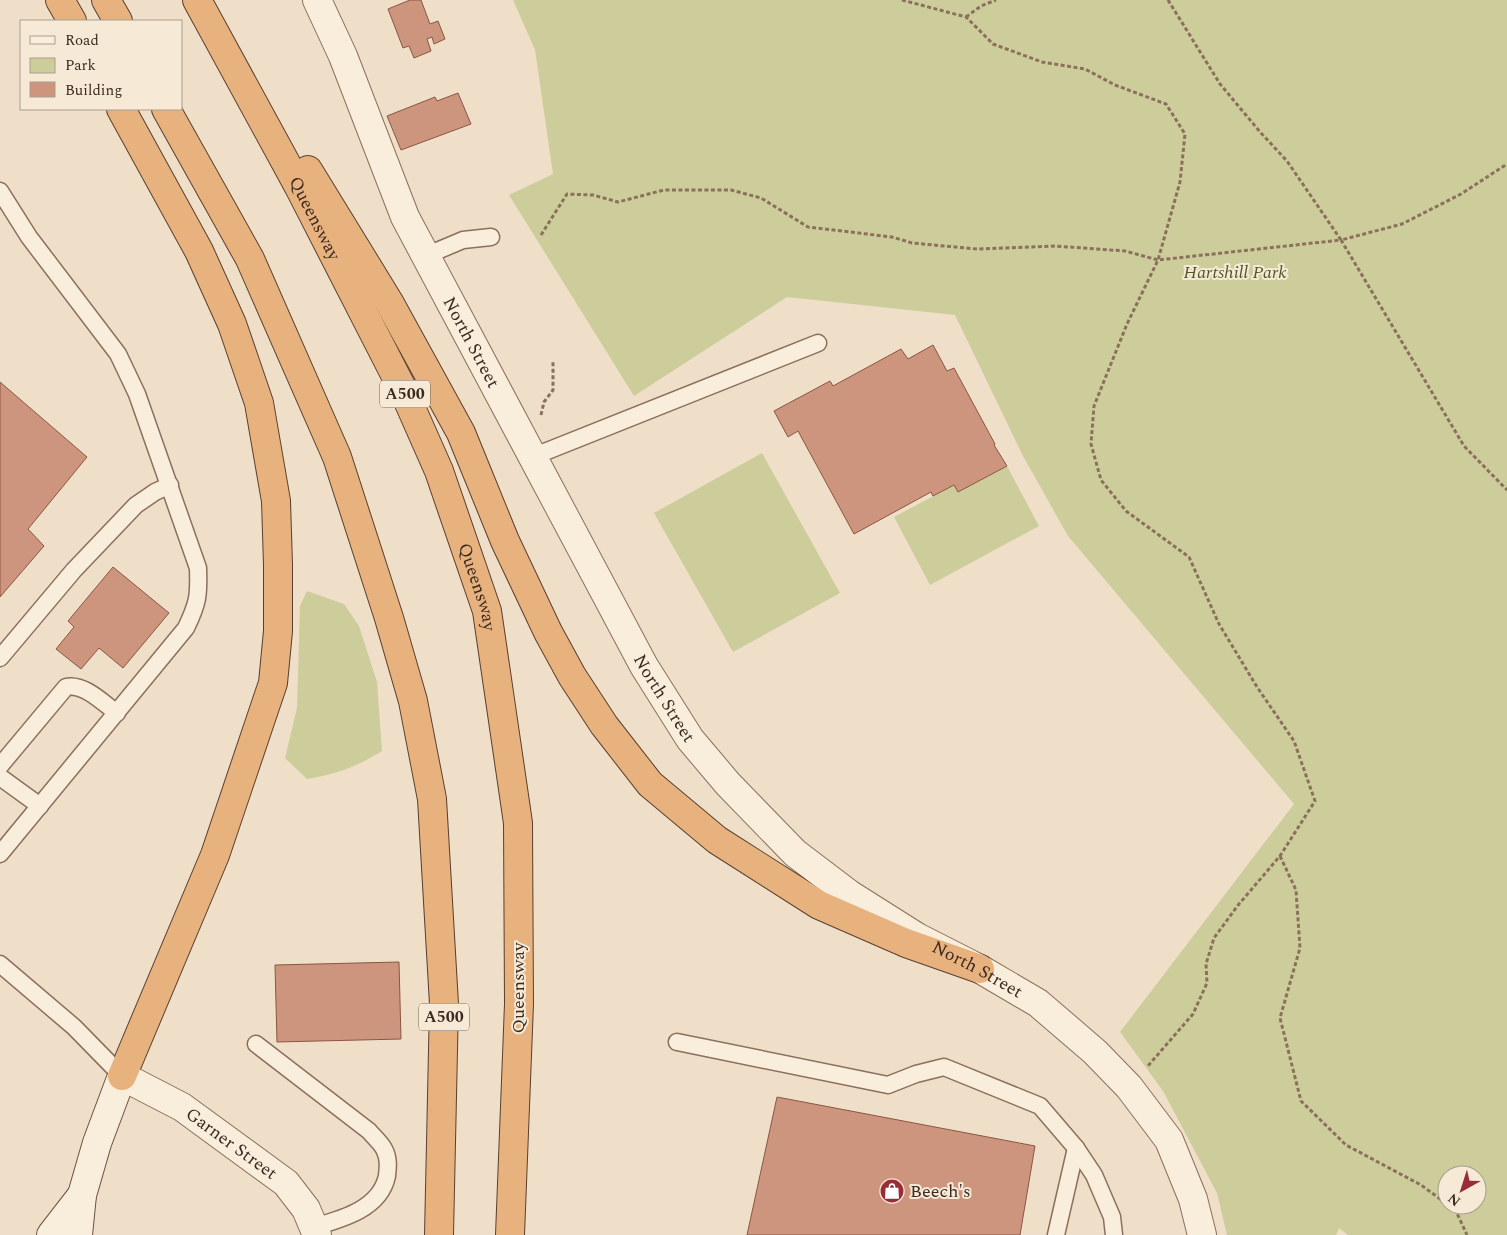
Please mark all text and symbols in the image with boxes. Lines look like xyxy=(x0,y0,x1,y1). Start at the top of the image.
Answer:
legend xyxy=(20,20,182,110)
text: Road xyxy=(65,29,99,52)
text: Park xyxy=(65,54,96,77)
text: Building xyxy=(65,79,122,102)
street label: Queensway xyxy=(282,171,348,266)
park label: Hartshill Park xyxy=(1183,259,1287,286)
street label: North Street xyxy=(436,292,507,393)
road number: A500 xyxy=(380,380,430,408)
street label: Queensway xyxy=(451,539,503,634)
street label: North Street xyxy=(627,649,702,748)
street label: North Street xyxy=(927,933,1028,1005)
street label: Queensway xyxy=(505,941,532,1034)
road number: A500 xyxy=(419,1004,469,1030)
street label: Garner Street xyxy=(180,1101,283,1186)
north arrow xyxy=(1437,1165,1487,1215)
shop icon: Beech's xyxy=(879,1178,905,1204)
place label: Beech's xyxy=(910,1178,971,1205)
text: N xyxy=(1443,1188,1465,1211)

